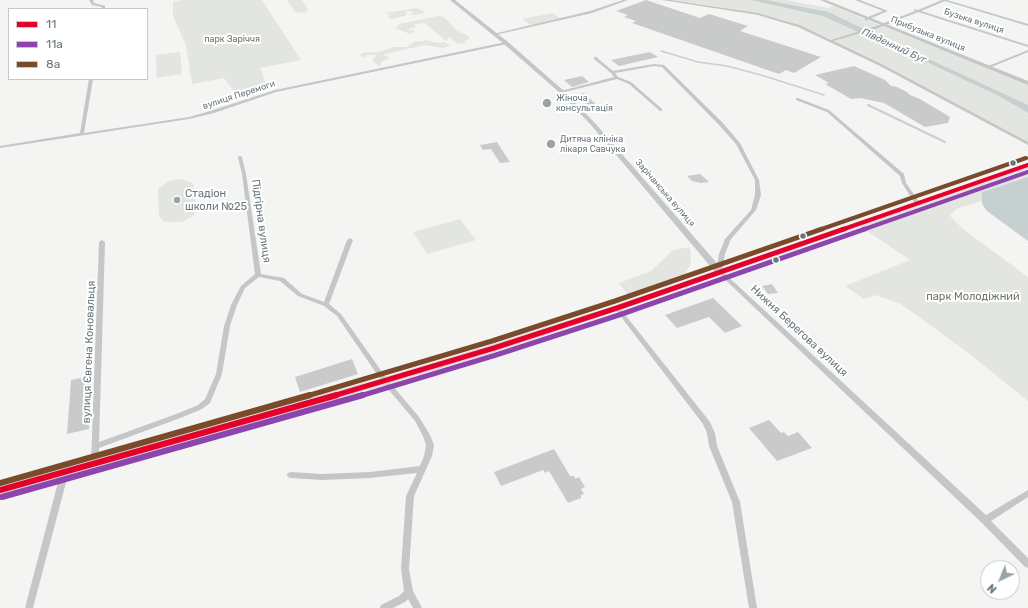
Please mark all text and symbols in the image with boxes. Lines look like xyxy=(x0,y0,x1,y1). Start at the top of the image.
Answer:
street label: Бузька вулиця xyxy=(943,6,1005,36)
legend xyxy=(8,8,148,80)
street label: Прибузька вулиця xyxy=(889,14,967,54)
text: 11 xyxy=(46,17,56,31)
water label: Південний Буг xyxy=(860,26,928,66)
park label: парк Заріччя xyxy=(204,34,260,44)
text: 11а xyxy=(46,37,63,51)
text: 8а xyxy=(46,57,60,71)
street label: вулиця Перемоги xyxy=(201,78,277,112)
place label: Жіноча консультація xyxy=(556,93,613,114)
marker: Жіноча консультація xyxy=(541,97,553,109)
place label: Дитяча клініка лікаря Савчука xyxy=(560,134,625,155)
marker: Дитяча клініка лікаря Савчука xyxy=(545,138,557,150)
street label: Зарічанська вулиця xyxy=(633,157,697,229)
unlabelled marker xyxy=(1008,158,1018,168)
street label: Підгірна вулиця xyxy=(249,178,273,264)
place label: Стадіон школи №25 xyxy=(185,187,247,213)
marker: Стадіон школи №25 xyxy=(172,195,182,205)
unlabelled marker xyxy=(798,231,808,241)
unlabelled marker xyxy=(771,255,781,265)
street label: вулиця Євгена Коновальця xyxy=(80,280,98,424)
street label: Нижня Берегова вулиця xyxy=(748,282,850,380)
park label: парк Молодіжний xyxy=(926,290,1020,304)
north arrow xyxy=(980,560,1020,600)
text: N xyxy=(985,581,999,596)

